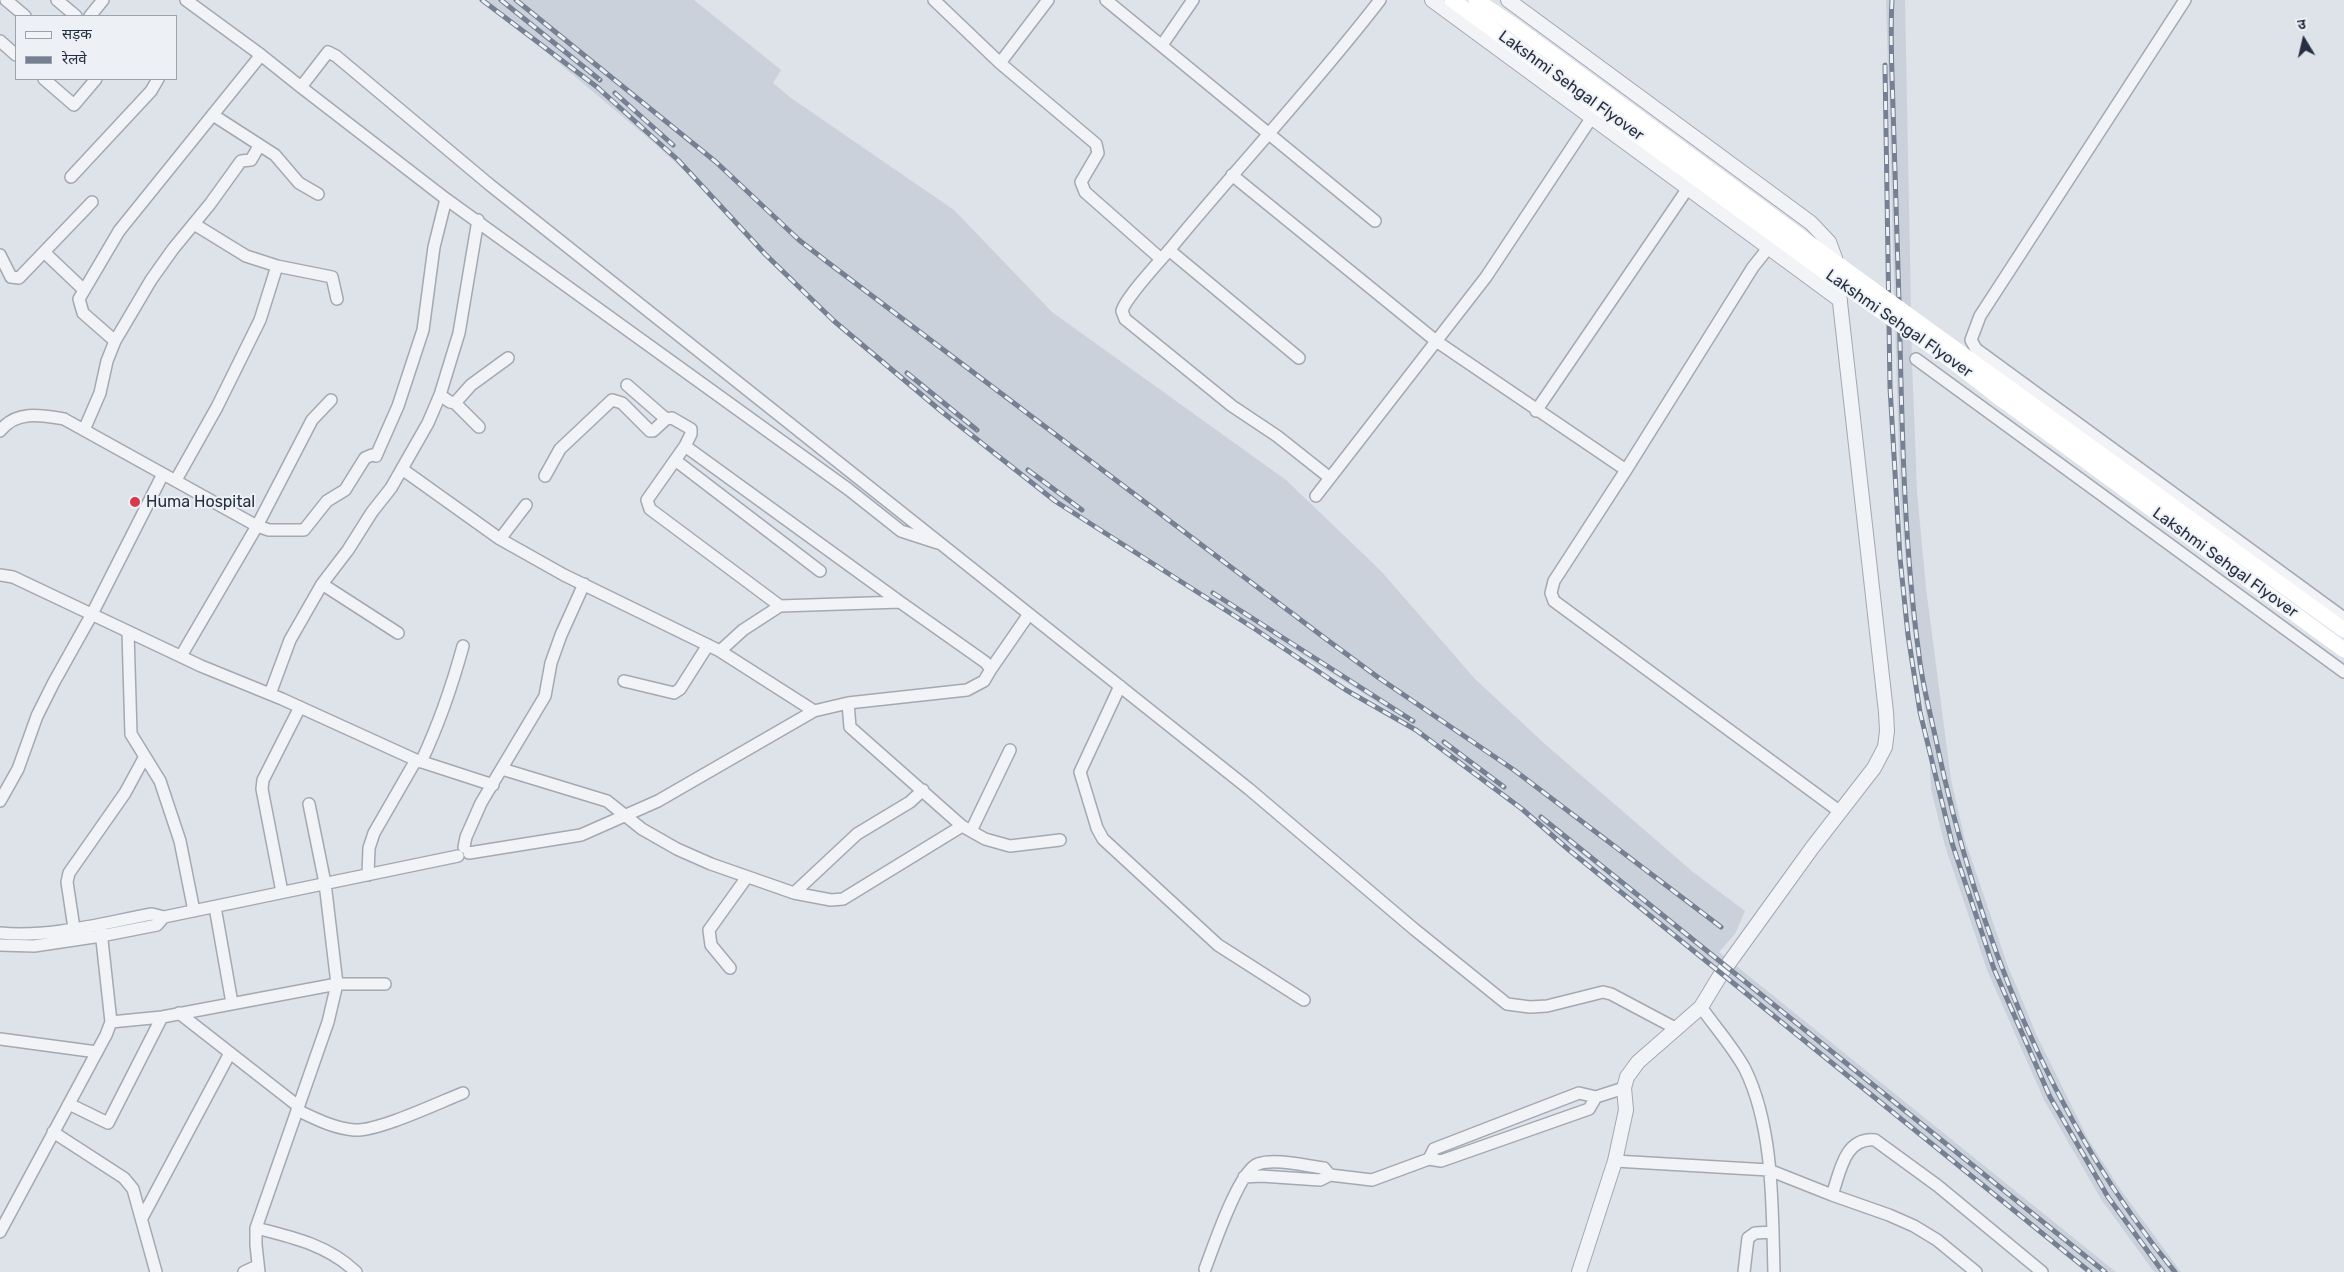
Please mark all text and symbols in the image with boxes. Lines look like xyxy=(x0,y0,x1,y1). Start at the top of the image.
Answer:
legend xyxy=(15,15,178,80)
north arrow xyxy=(2279,15,2329,65)
text: उ xyxy=(2296,16,2307,34)
text: सड़क xyxy=(62,25,92,43)
street label: Lakshmi Sehgal Flyover xyxy=(1495,27,1647,145)
text: रेलवे xyxy=(62,50,87,68)
street label: Lakshmi Sehgal Flyover xyxy=(1822,266,1976,382)
place label: Huma Hospital xyxy=(146,492,255,512)
marker: Huma Hospital xyxy=(128,495,142,509)
street label: Lakshmi Sehgal Flyover xyxy=(2149,504,2301,622)

